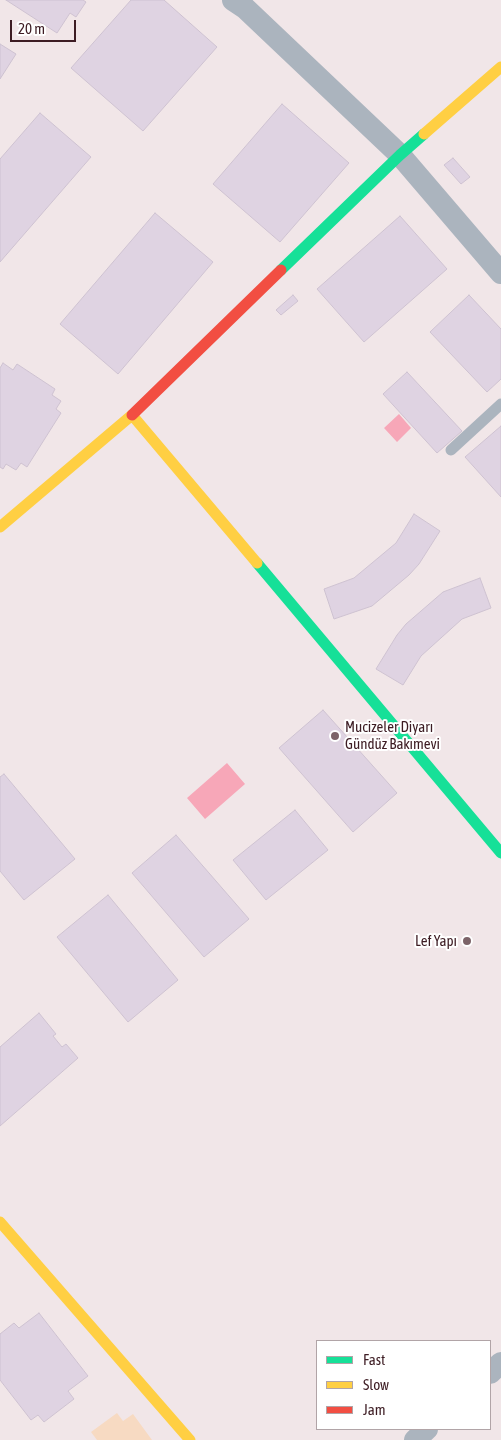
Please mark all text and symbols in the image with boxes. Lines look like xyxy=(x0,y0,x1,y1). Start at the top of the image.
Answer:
scale bar xyxy=(12,10,79,42)
text: 20 m xyxy=(18,20,45,37)
place label: Mucizeler Diyarı Gündüz Bakımevi xyxy=(345,718,440,753)
marker: Mucizeler Diyarı Gündüz Bakımevi xyxy=(329,730,341,742)
place label: Lef Yapı xyxy=(415,932,457,950)
marker: Lef Yapı xyxy=(461,935,473,947)
legend xyxy=(316,1340,491,1430)
text: Fast xyxy=(363,1351,385,1368)
text: Slow xyxy=(363,1376,389,1393)
text: Jam xyxy=(363,1401,386,1418)

